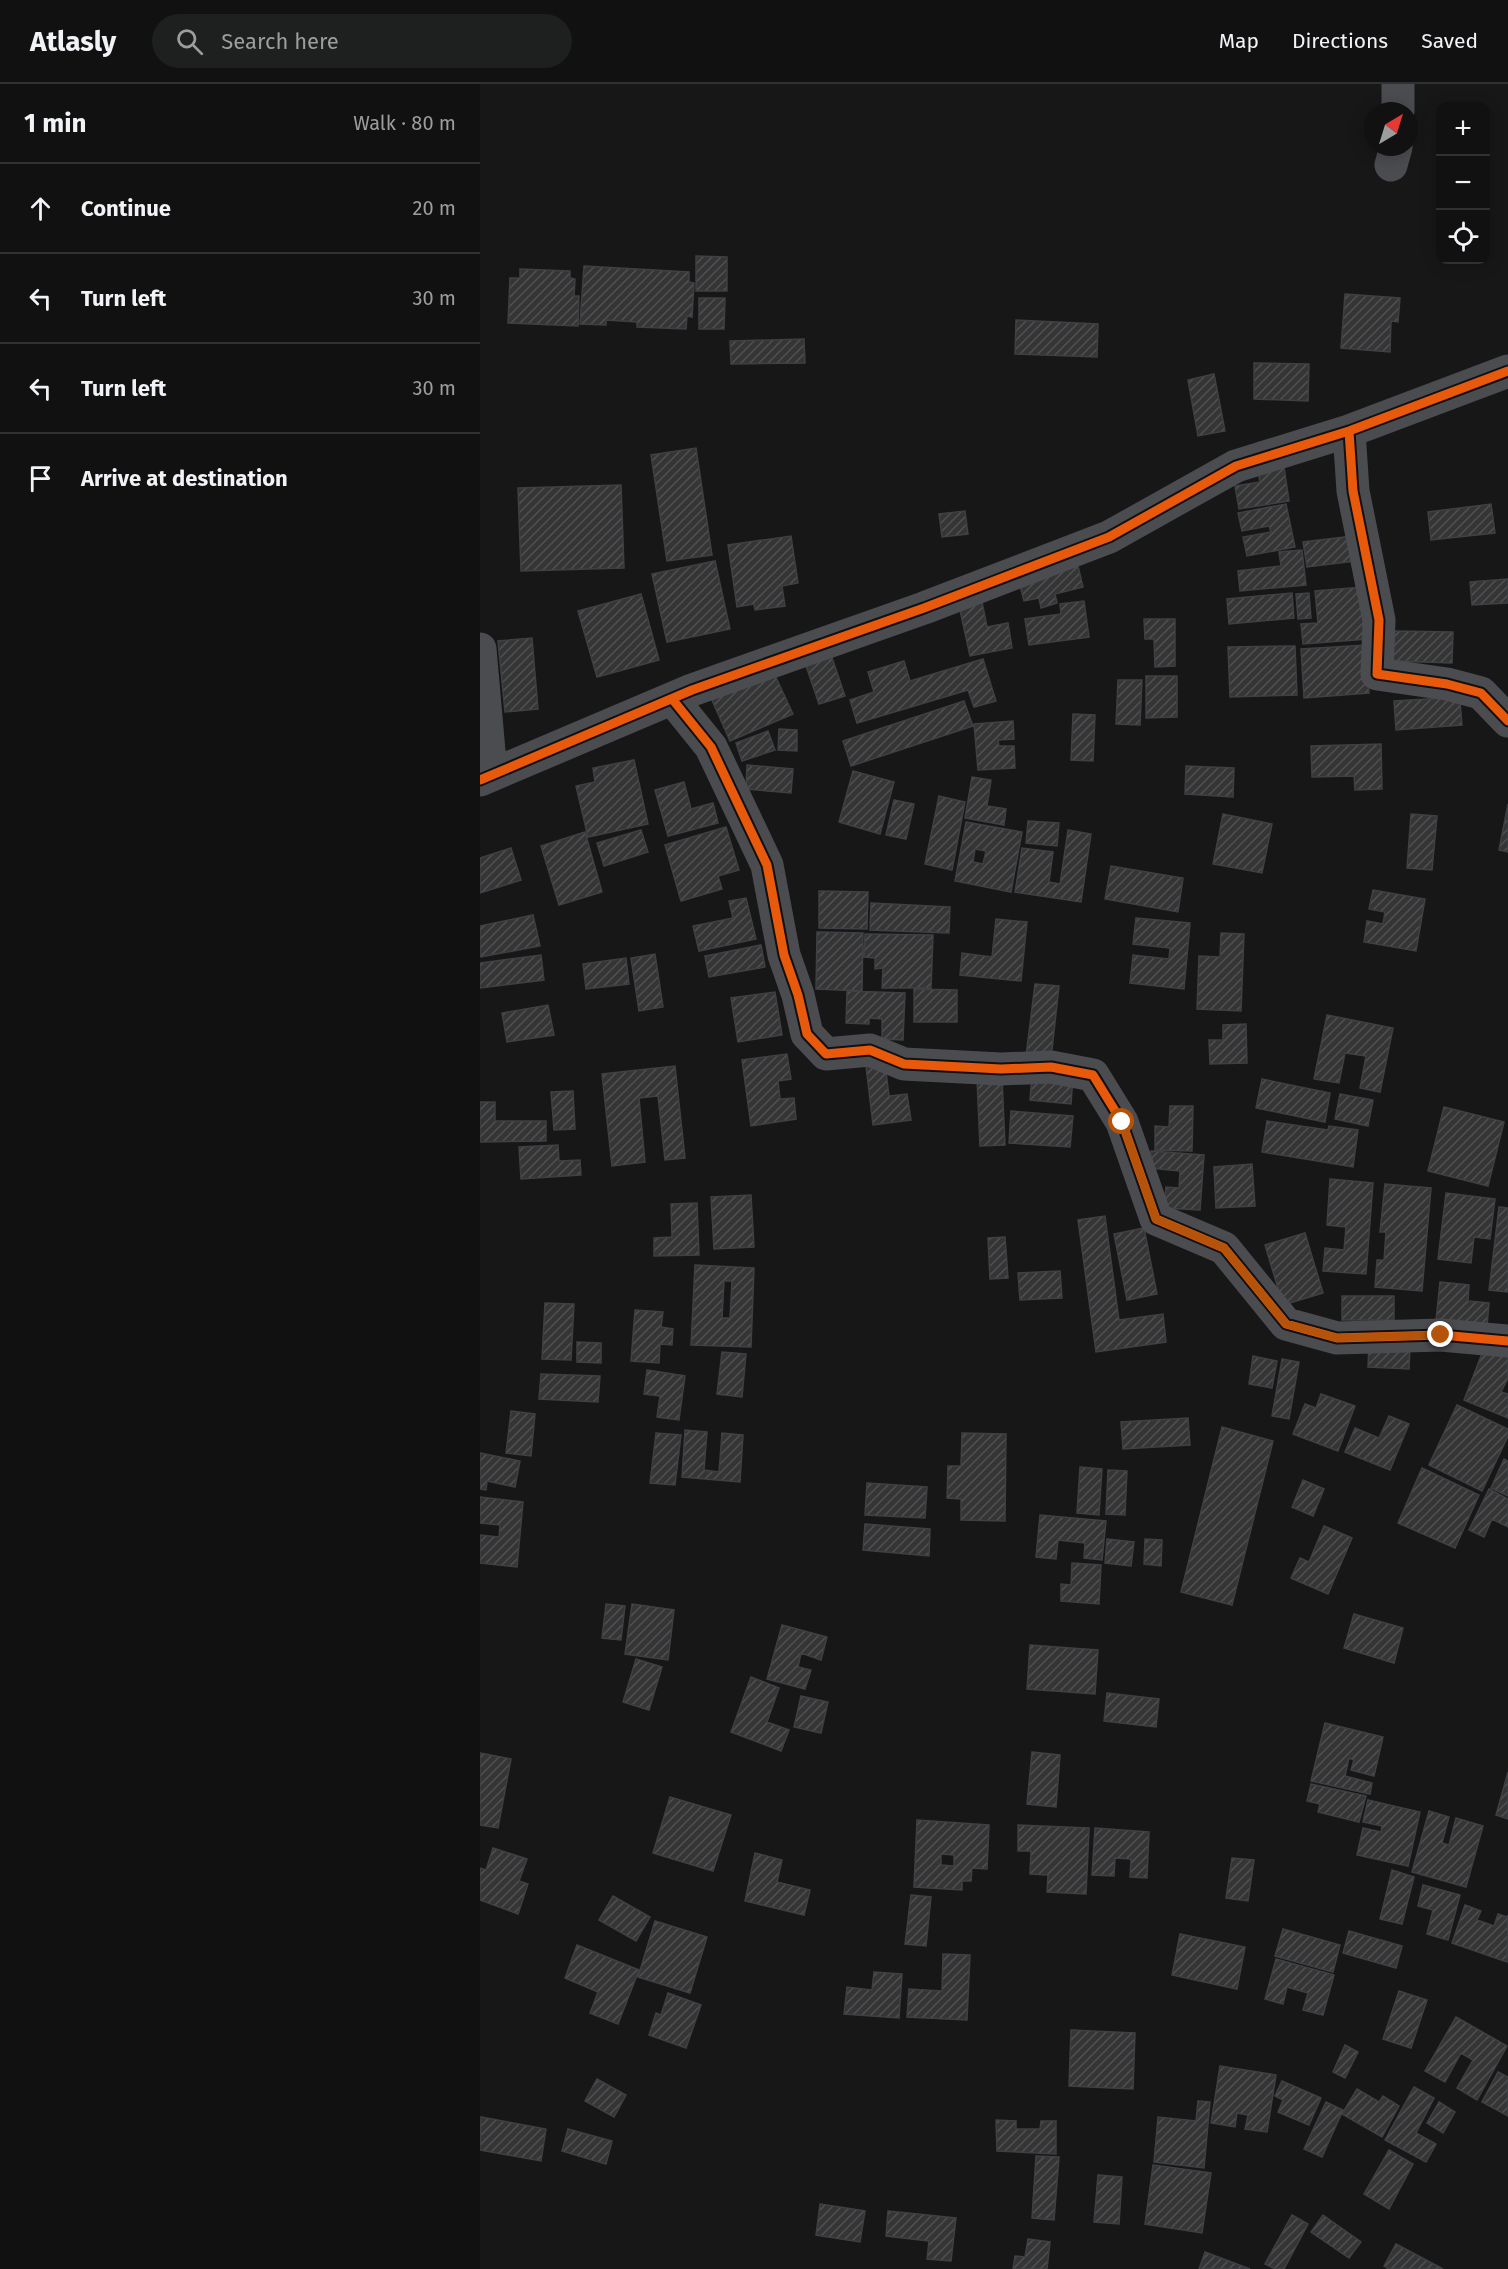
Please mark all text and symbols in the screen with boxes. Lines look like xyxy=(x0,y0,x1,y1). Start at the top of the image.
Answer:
search box xyxy=(152,14,572,68)
text: Atlasly xyxy=(30,25,116,58)
icon: search xyxy=(173,25,206,58)
text: Search here xyxy=(221,28,339,55)
text: Map xyxy=(1219,28,1259,54)
text: Directions xyxy=(1292,28,1388,54)
text: Saved xyxy=(1421,28,1478,54)
north arrow xyxy=(1364,102,1418,156)
map controls xyxy=(1436,102,1490,264)
button: + xyxy=(1436,102,1490,156)
text: 1 min xyxy=(24,108,87,139)
text: Walk · 80 m xyxy=(353,111,456,135)
button: − xyxy=(1436,156,1490,210)
icon: ahead xyxy=(24,192,57,225)
text: Continue xyxy=(81,195,171,222)
text: 20 m xyxy=(413,196,456,220)
button: locate xyxy=(1436,210,1490,264)
icon: left xyxy=(24,282,57,315)
text: Turn left xyxy=(81,285,166,312)
text: 30 m xyxy=(412,286,456,310)
icon: left xyxy=(24,372,57,405)
text: Turn left xyxy=(81,375,166,402)
text: 30 m xyxy=(412,376,456,400)
icon: arrive xyxy=(24,462,57,495)
text: Arrive at destination xyxy=(81,465,288,492)
route start xyxy=(1108,1108,1134,1134)
route end xyxy=(1427,1321,1453,1347)

